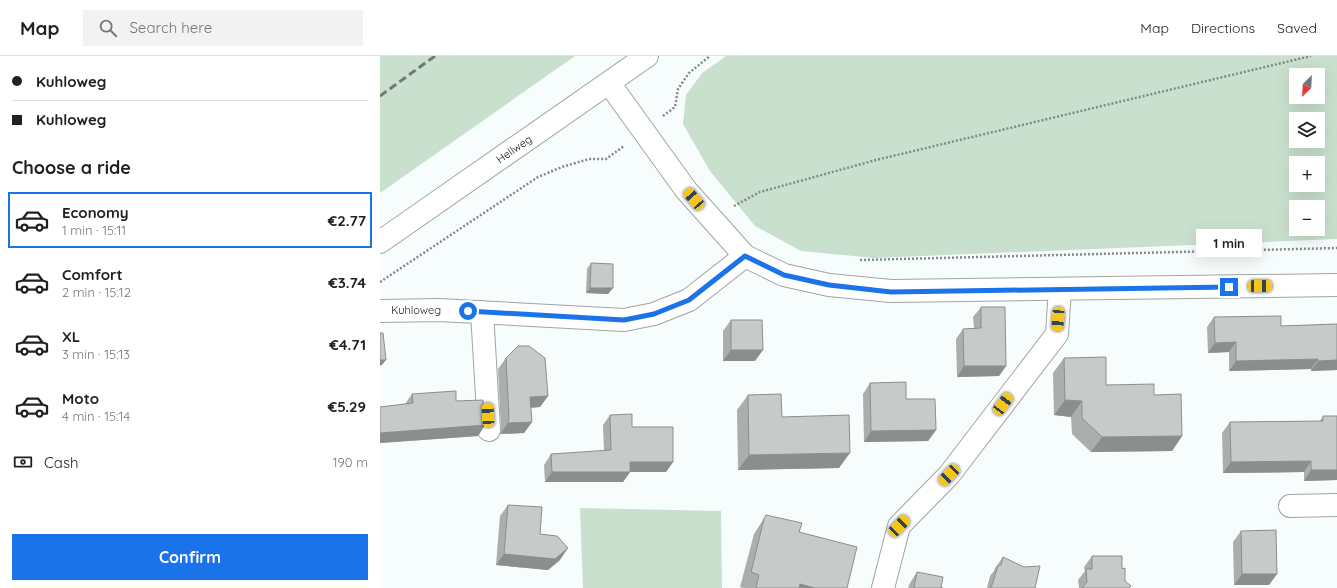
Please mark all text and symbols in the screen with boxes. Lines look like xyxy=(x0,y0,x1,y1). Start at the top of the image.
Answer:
search box xyxy=(83,10,363,46)
text: Map xyxy=(20,16,59,40)
icon: search xyxy=(97,17,119,39)
text: Search here xyxy=(129,18,212,37)
text: Map xyxy=(1140,19,1169,37)
text: Directions xyxy=(1191,19,1255,37)
text: Saved xyxy=(1277,19,1317,37)
north arrow xyxy=(1289,68,1325,104)
map controls xyxy=(1289,68,1325,236)
text: Kuhloweg xyxy=(36,72,106,91)
text: Kuhloweg xyxy=(36,110,106,129)
button: layers xyxy=(1289,112,1325,148)
street label: Hellweg xyxy=(493,132,535,166)
text: Choose a ride xyxy=(12,156,131,179)
button: + xyxy=(1289,156,1325,192)
car xyxy=(682,186,706,212)
button: − xyxy=(1289,200,1325,236)
icon: car xyxy=(14,202,50,238)
text: Economy xyxy=(62,203,129,222)
text: €2.77 xyxy=(328,211,366,230)
text: 1 min · 15:11 xyxy=(62,222,126,238)
callout: 1 min xyxy=(1196,229,1262,257)
text: 1 min xyxy=(1213,235,1245,251)
icon: car xyxy=(14,264,50,300)
text: Comfort xyxy=(62,265,123,284)
text: €3.74 xyxy=(328,273,366,292)
route end xyxy=(1220,278,1238,296)
car xyxy=(1248,280,1272,292)
text: 2 min · 15:12 xyxy=(62,284,131,300)
route start xyxy=(459,302,477,320)
street label: Kuhloweg xyxy=(391,303,441,317)
car xyxy=(1051,307,1065,331)
icon: car xyxy=(14,326,50,362)
text: XL xyxy=(62,327,80,346)
text: €4.71 xyxy=(329,335,366,354)
text: 3 min · 15:13 xyxy=(62,346,130,362)
icon: car xyxy=(14,388,50,424)
text: Moto xyxy=(62,389,99,408)
car xyxy=(991,391,1015,417)
text: €5.29 xyxy=(328,397,366,416)
car xyxy=(481,403,495,427)
text: 4 min · 15:14 xyxy=(62,408,130,424)
icon: cash xyxy=(12,451,34,473)
text: Cash xyxy=(44,453,78,472)
text: 190 m xyxy=(333,454,368,470)
car xyxy=(936,462,962,488)
car xyxy=(886,513,912,539)
button: Confirm xyxy=(12,534,368,580)

